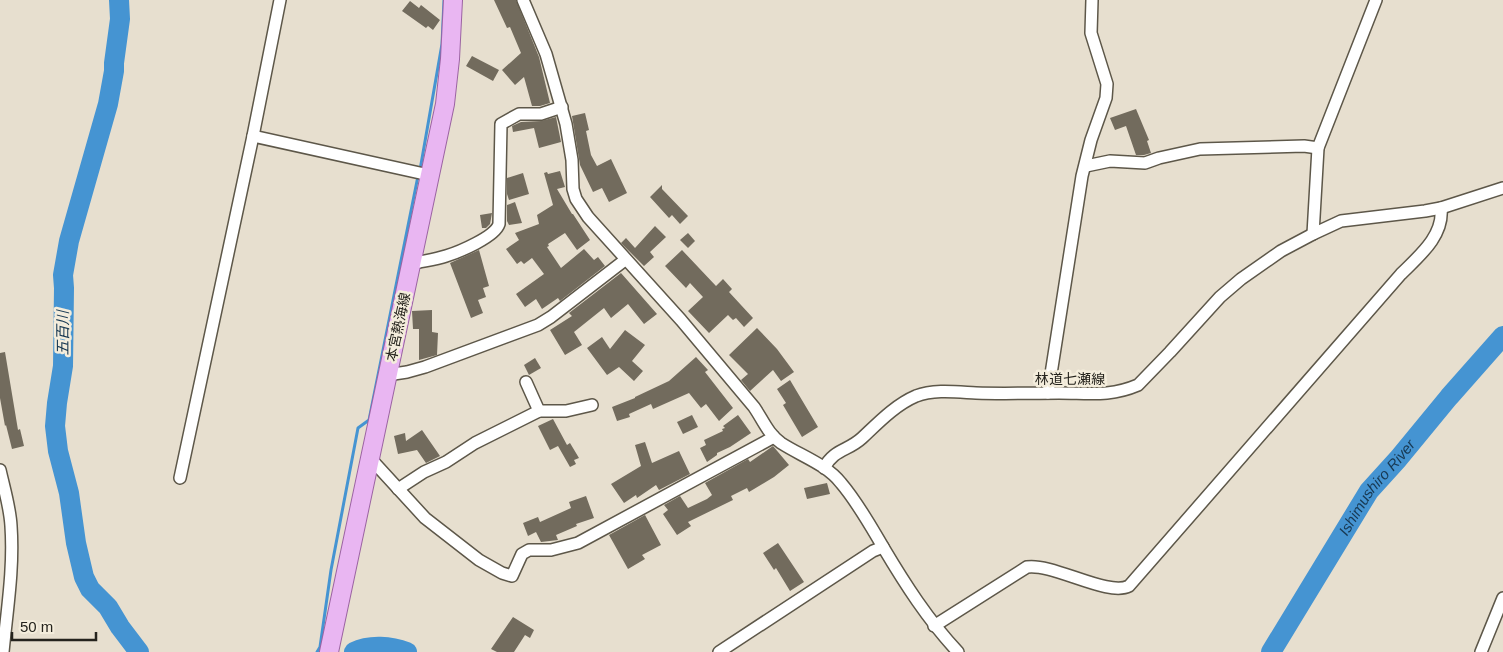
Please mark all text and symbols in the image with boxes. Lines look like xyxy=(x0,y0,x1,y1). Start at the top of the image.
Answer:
street label: 本宮熱海線 xyxy=(383,291,413,363)
water label: 五百川 xyxy=(54,309,71,356)
street label: 林道七瀬線 xyxy=(1035,371,1105,387)
water label: Ishimushiro River xyxy=(1335,435,1419,538)
scale bar xyxy=(12,610,96,642)
text: 50 m xyxy=(20,618,53,635)

